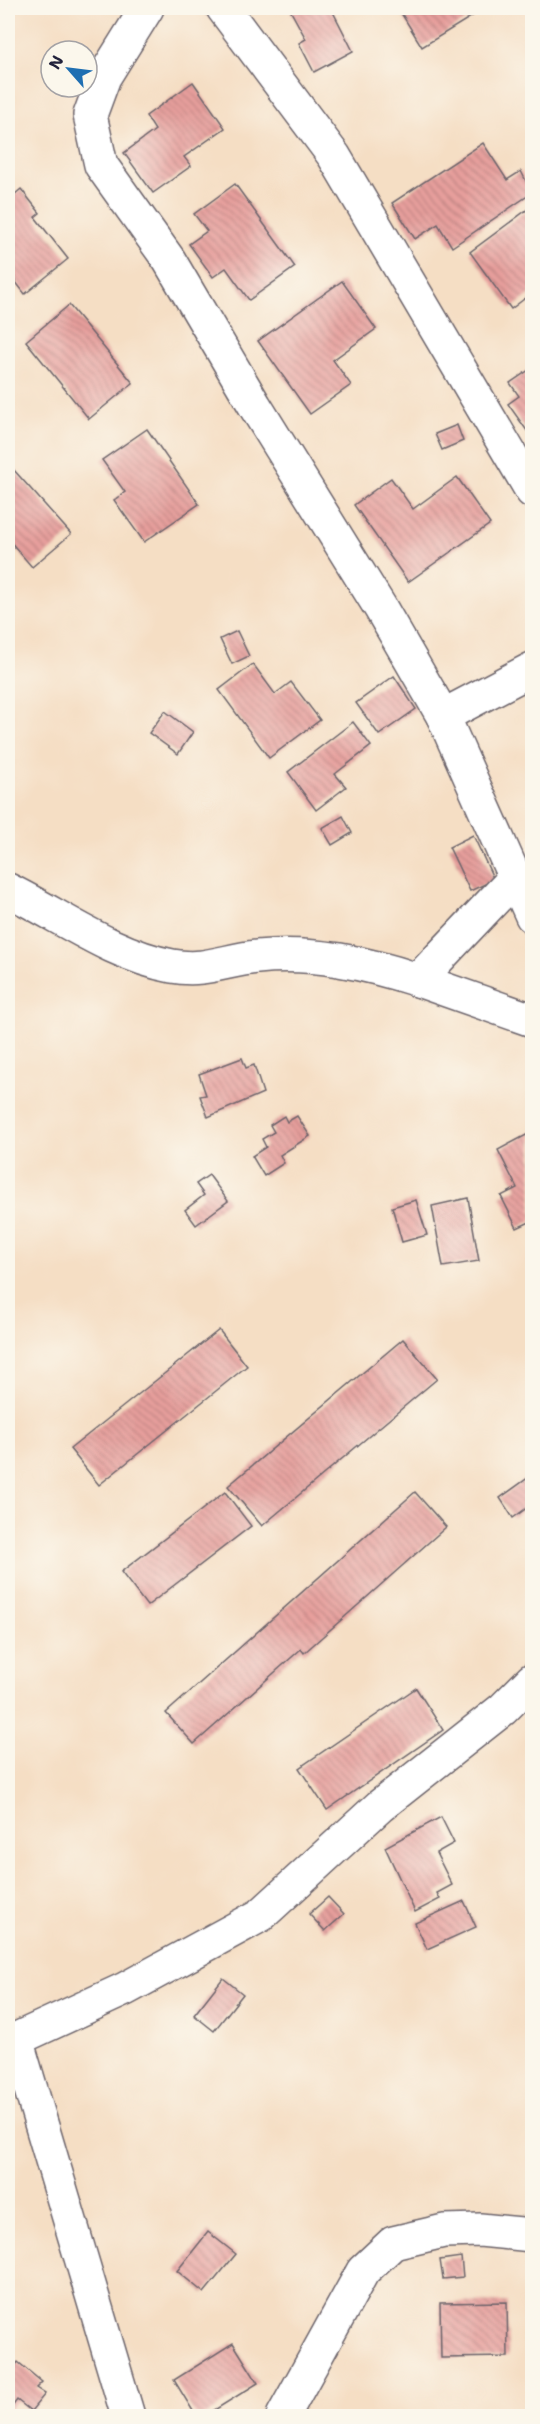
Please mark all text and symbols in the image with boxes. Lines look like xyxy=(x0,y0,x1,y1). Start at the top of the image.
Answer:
north arrow xyxy=(39,39,99,99)
text: N xyxy=(44,52,68,73)

